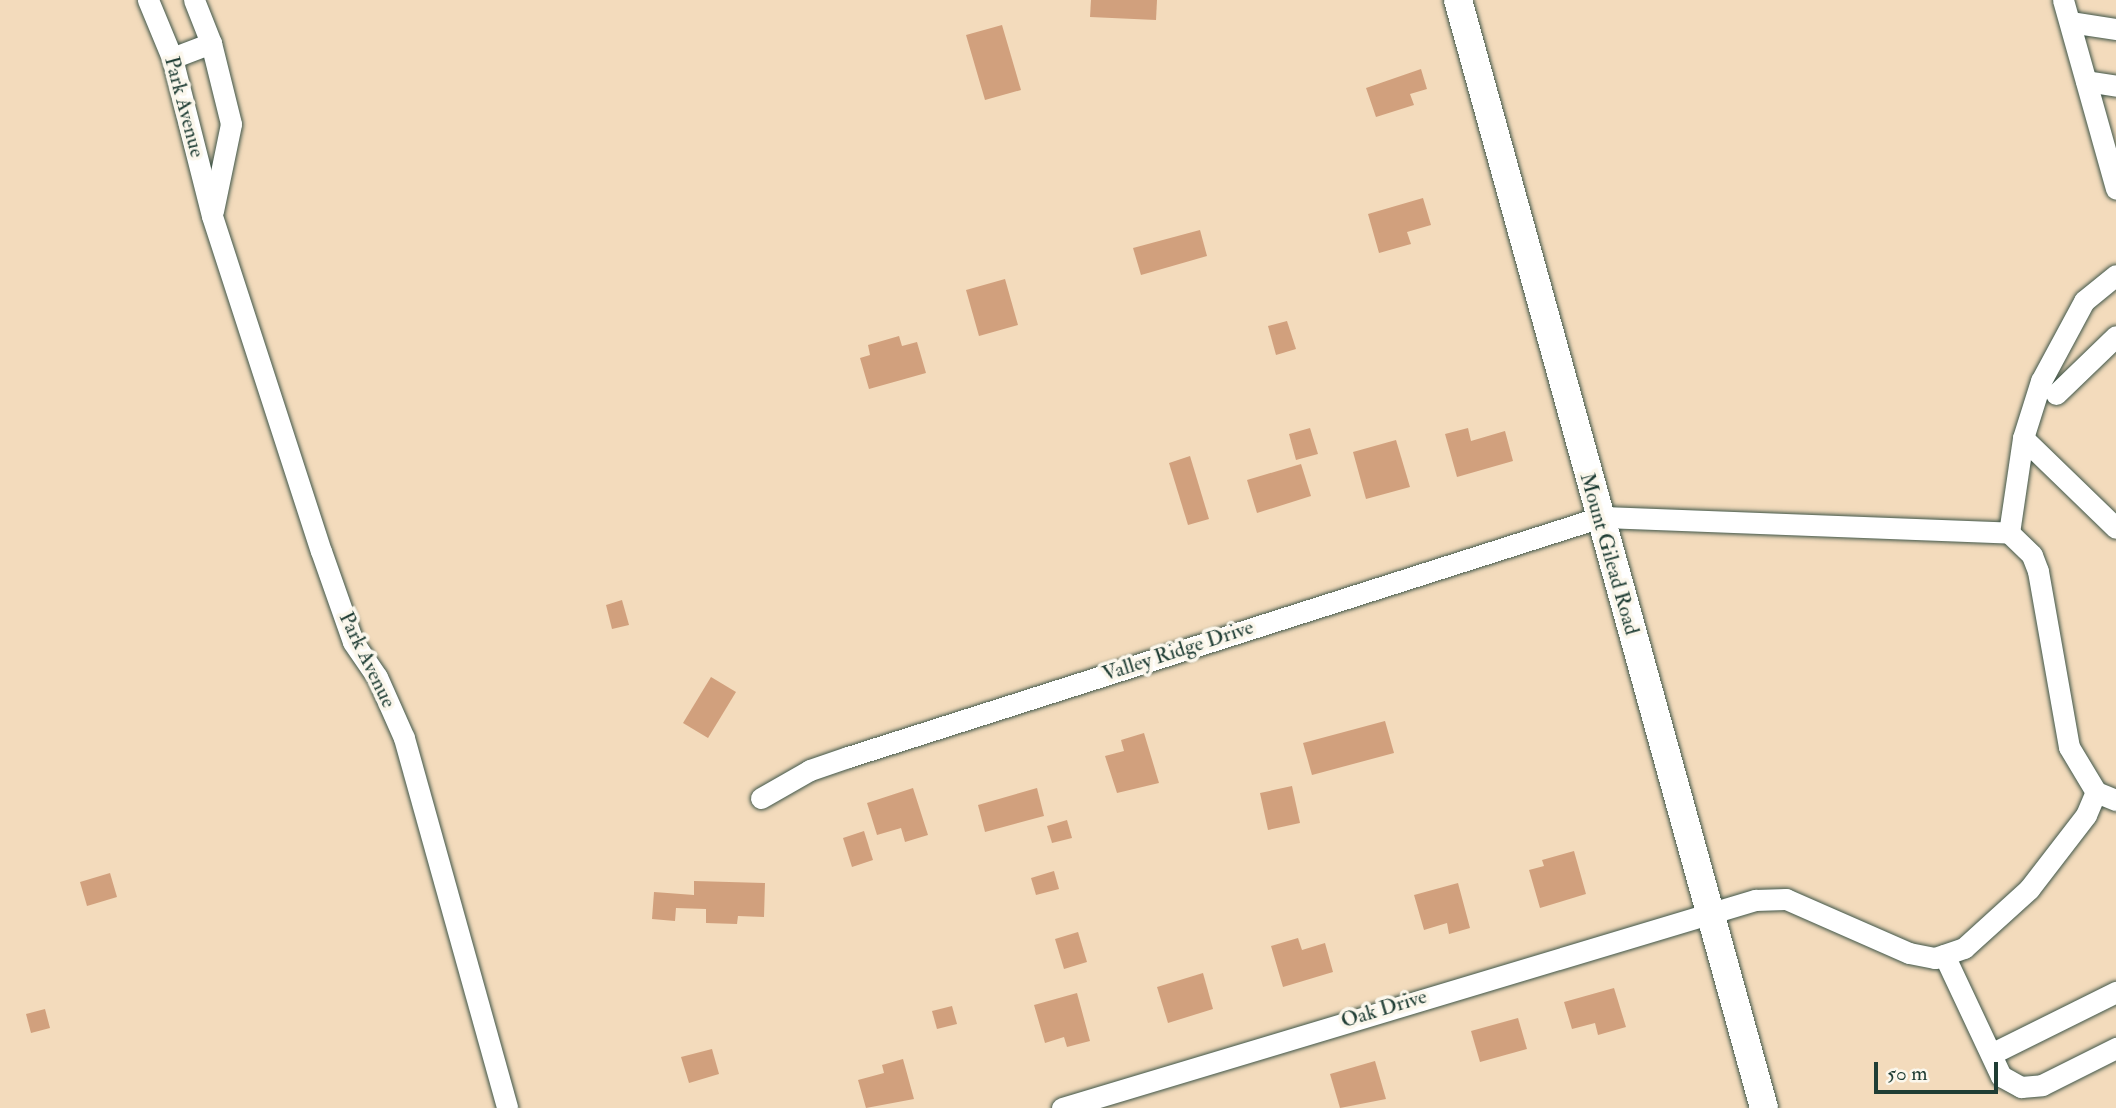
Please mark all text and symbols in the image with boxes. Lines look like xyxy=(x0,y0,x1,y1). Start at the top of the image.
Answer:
street label: Park Avenue xyxy=(158,54,210,160)
street label: Mount Gilead Road xyxy=(1574,470,1644,638)
street label: Park Avenue xyxy=(333,608,401,712)
street label: Valley Ridge Drive xyxy=(1099,615,1257,687)
street label: Oak Drive xyxy=(1338,984,1430,1034)
scale bar xyxy=(1878,1048,2002,1092)
text: 50 m xyxy=(1887,1060,1928,1087)

